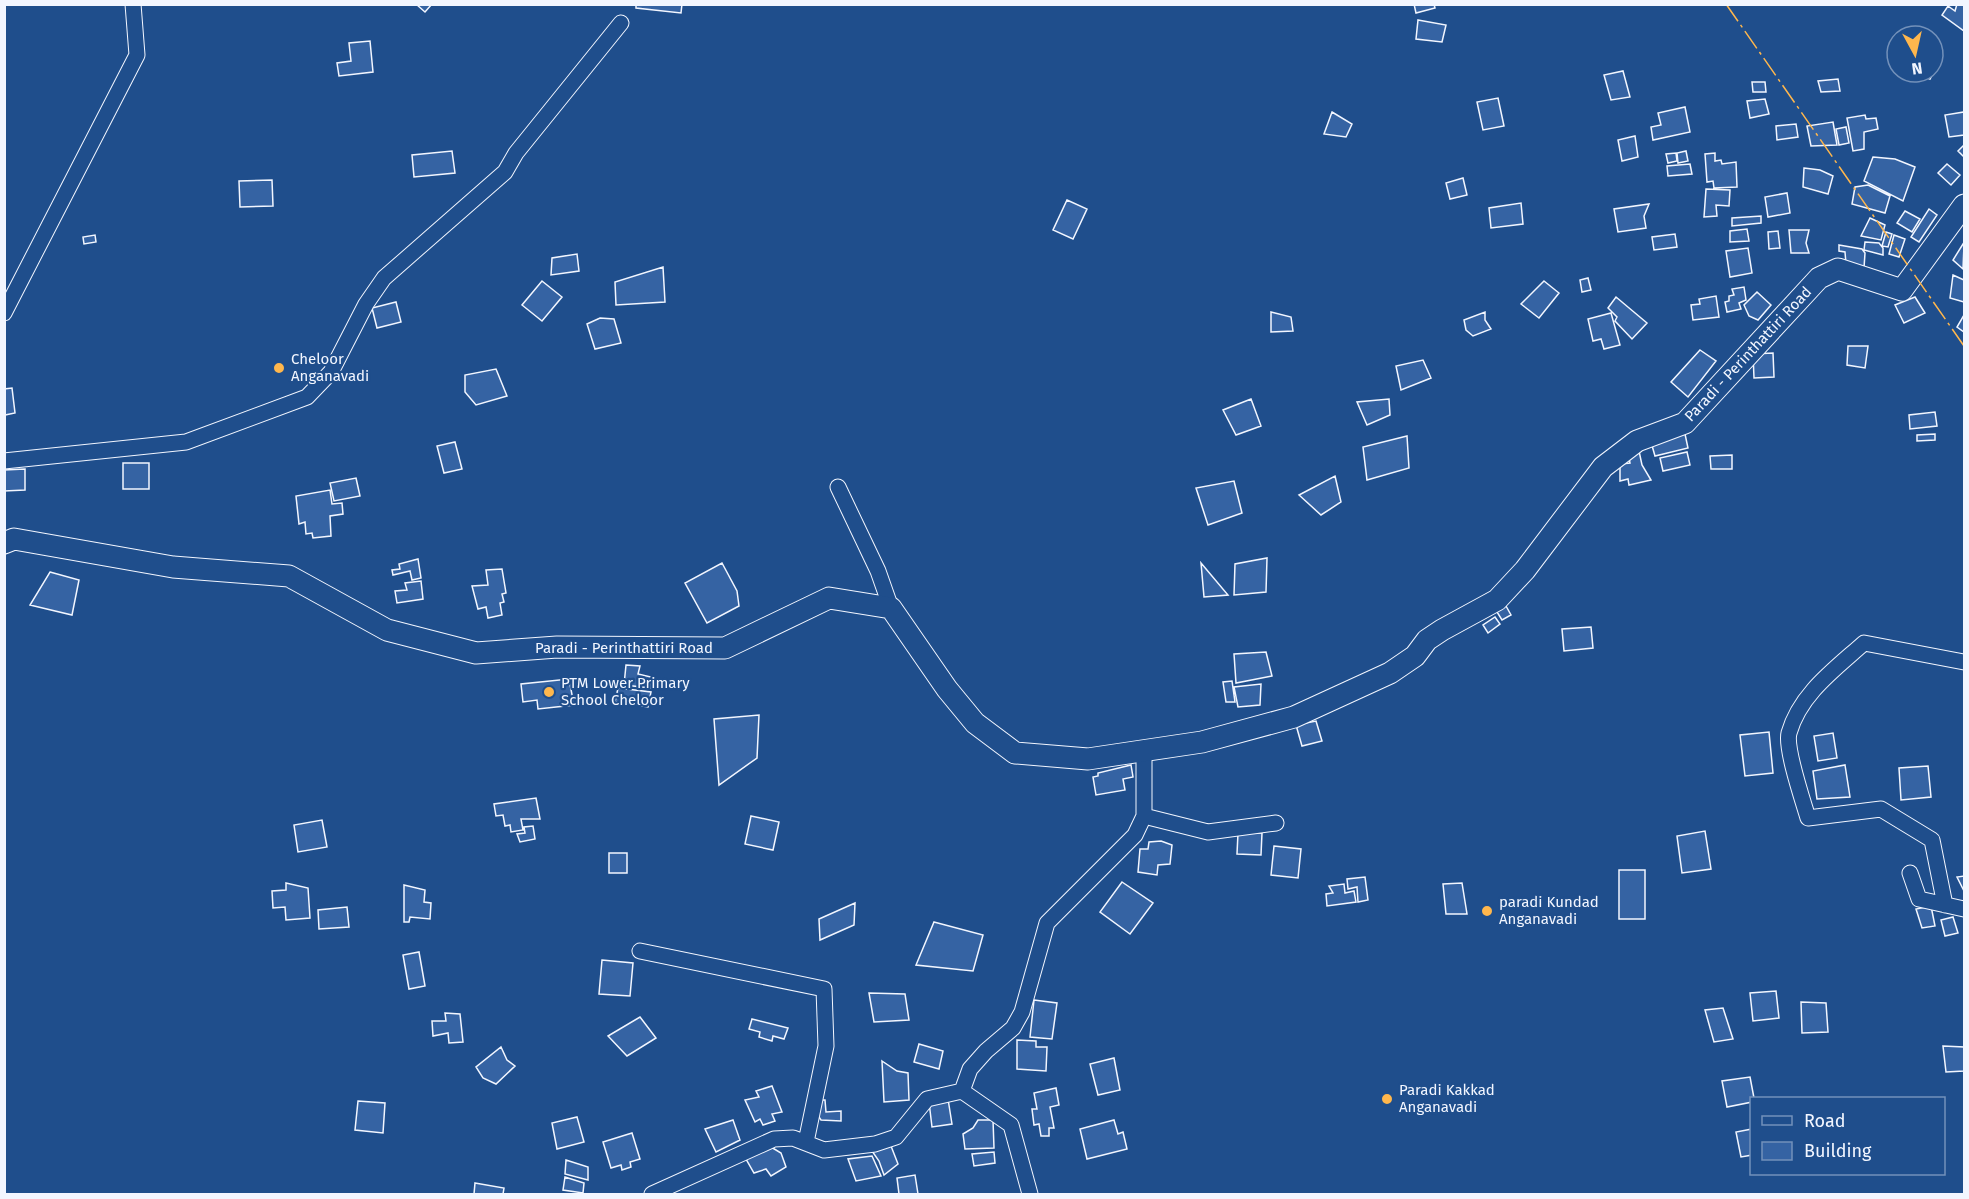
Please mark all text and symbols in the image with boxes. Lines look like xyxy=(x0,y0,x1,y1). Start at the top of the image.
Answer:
north arrow xyxy=(1885,24,1945,84)
text: N xyxy=(1910,58,1924,79)
street label: Paradi - Perinthattiri Road xyxy=(1681,283,1815,425)
place label: Cheloor Anganavadi xyxy=(291,350,369,385)
marker: Cheloor Anganavadi xyxy=(272,361,286,375)
street label: Paradi - Perinthattiri Road xyxy=(535,639,713,657)
place label: PTM Lower Primary School Cheloor xyxy=(561,674,690,709)
marker: PTM Lower Primary School Cheloor xyxy=(542,685,556,699)
place label: paradi Kundad Anganavadi xyxy=(1499,893,1599,928)
marker: paradi Kundad Anganavadi xyxy=(1480,904,1494,918)
place label: Paradi Kakkad Anganavadi xyxy=(1399,1081,1495,1116)
marker: Paradi Kakkad Anganavadi xyxy=(1380,1092,1394,1106)
legend xyxy=(1750,1097,1945,1175)
text: Road xyxy=(1804,1110,1846,1132)
text: Building xyxy=(1804,1140,1872,1162)

